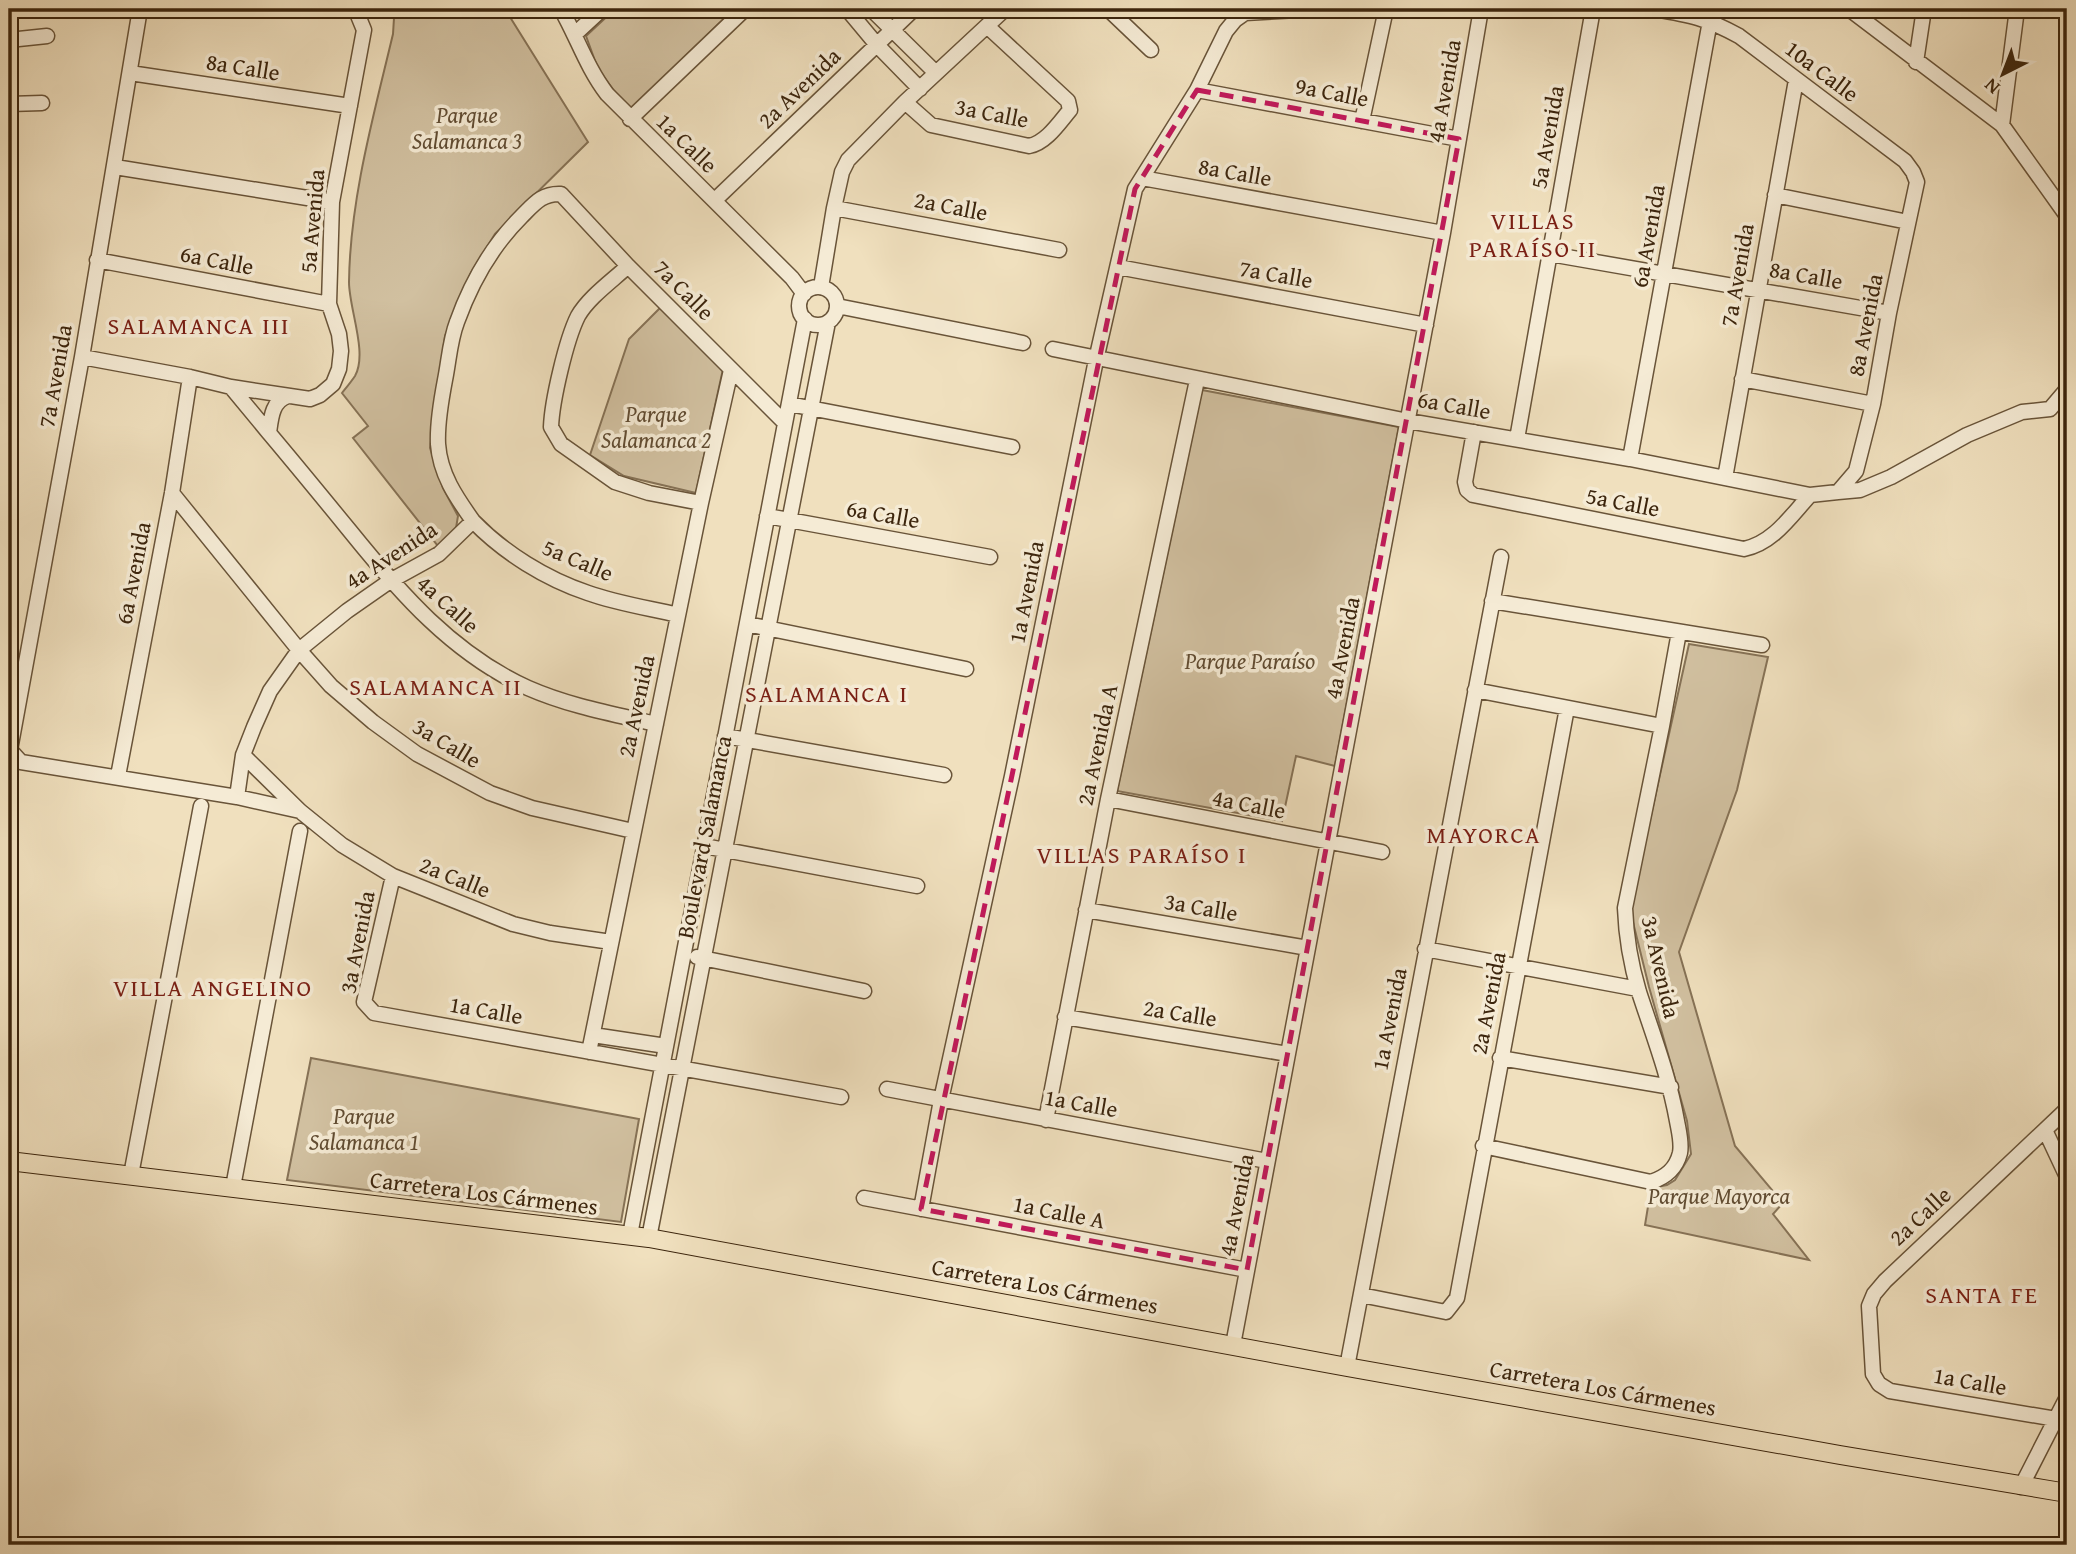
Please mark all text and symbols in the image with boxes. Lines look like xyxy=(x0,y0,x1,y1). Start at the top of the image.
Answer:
street label: 10a Calle xyxy=(1778,32,1866,109)
street label: 4a Avenida xyxy=(1418,37,1469,145)
north arrow xyxy=(1968,38,2038,108)
street label: 2a Avenida xyxy=(750,40,848,136)
street label: 8a Calle xyxy=(204,44,282,89)
street label: 9a Calle xyxy=(1293,68,1372,115)
text: N xyxy=(1977,72,2006,101)
street label: 5a Avenida xyxy=(1521,83,1572,191)
street label: 3a Calle xyxy=(953,89,1032,136)
park label: Parque Salamanca 3 xyxy=(412,98,522,157)
street label: 1a Calle xyxy=(649,105,725,180)
street label: 8a Calle xyxy=(1196,149,1274,194)
street label: 5a Avenida xyxy=(291,168,332,274)
street label: 2a Calle xyxy=(912,182,991,229)
street label: 6a Avenida xyxy=(1622,182,1673,290)
district label: VILLAS PARAÍSO II xyxy=(1469,203,1597,266)
street label: 7a Avenida xyxy=(1711,221,1762,329)
street label: 6a Calle xyxy=(178,236,257,283)
street label: 7a Calle xyxy=(1237,251,1315,296)
street label: 7a Calle xyxy=(646,252,722,328)
street label: 8a Calle xyxy=(1767,252,1845,297)
street label: 8a Avenida xyxy=(1838,271,1891,379)
district label: SALAMANCA III xyxy=(108,308,290,343)
street label: 7a Avenida xyxy=(29,322,80,430)
street label: 6a Calle xyxy=(1415,382,1493,427)
park label: Parque Salamanca 2 xyxy=(601,397,712,456)
street label: 5a Calle xyxy=(1584,478,1663,525)
street label: 6a Calle xyxy=(844,491,922,536)
street label: 4a Avenida xyxy=(338,512,443,597)
street label: 6a Avenida xyxy=(106,519,159,627)
street label: 5a Calle xyxy=(538,530,619,589)
street label: 1a Avenida xyxy=(999,538,1052,646)
street label: 4a Calle xyxy=(410,567,487,641)
street label: 4a Avenida xyxy=(1315,594,1368,702)
park label: Parque Paraíso xyxy=(1184,644,1315,677)
street label: 2a Avenida xyxy=(609,651,662,760)
district label: SALAMANCA II xyxy=(349,669,523,704)
district label: SALAMANCA I xyxy=(745,676,909,711)
street label: 2a Avenida A xyxy=(1068,681,1125,809)
street label: 3a Calle xyxy=(407,709,488,776)
street label: Boulevard Salamanca xyxy=(668,733,739,941)
street label: 4a Calle xyxy=(1210,780,1289,827)
district label: MAYORCA xyxy=(1427,817,1541,852)
district label: VILLAS PARAÍSO I xyxy=(1037,837,1247,872)
street label: 2a Calle xyxy=(415,847,496,906)
street label: 3a Calle xyxy=(1162,884,1240,929)
street label: 3a Avenida xyxy=(330,888,383,996)
street label: 3a Avenida xyxy=(1634,912,1689,1021)
street label: 2a Avenida xyxy=(1461,949,1514,1057)
street label: 1a Avenida xyxy=(1362,965,1415,1073)
district label: VILLA ANGELINO xyxy=(113,970,313,1005)
street label: 1a Calle xyxy=(447,987,525,1032)
street label: 2a Calle xyxy=(1141,990,1219,1035)
street label: 1a Calle xyxy=(1042,1080,1120,1125)
park label: Parque Salamanca 1 xyxy=(309,1099,419,1158)
street label: 4a Avenida xyxy=(1209,1151,1262,1259)
street label: Carretera Los Cármenes xyxy=(368,1162,600,1223)
street label: 2a Calle xyxy=(1881,1178,1958,1253)
park label: Parque Mayorca xyxy=(1647,1179,1790,1212)
street label: 1a Calle A xyxy=(1010,1186,1108,1237)
street label: Carretera Los Cármenes xyxy=(929,1249,1161,1322)
district label: SANTA FE xyxy=(1925,1277,2039,1312)
street label: Carretera Los Cármenes xyxy=(1487,1351,1719,1424)
street label: 1a Calle xyxy=(1931,1358,2009,1403)

